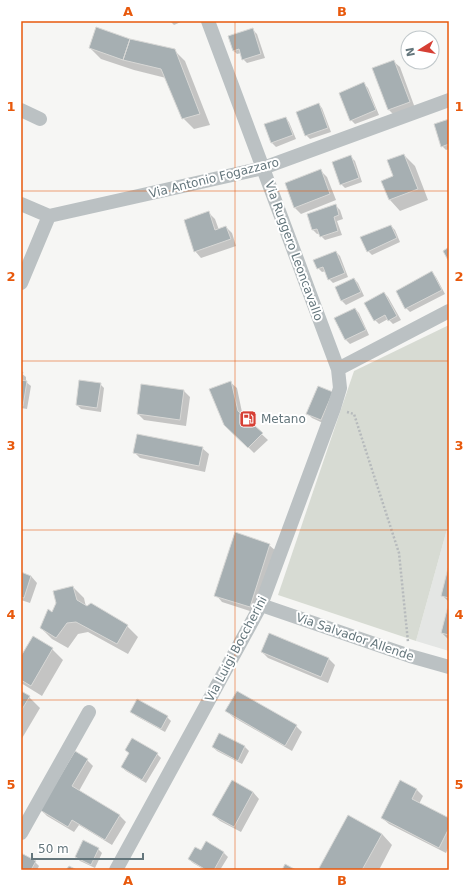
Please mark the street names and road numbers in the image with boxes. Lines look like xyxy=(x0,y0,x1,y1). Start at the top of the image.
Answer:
street label: Via Antonio Fogazzaro xyxy=(148,155,280,201)
street label: Via Ruggero Leoncavallo xyxy=(262,179,326,323)
street label: Via Luigi Boccherini xyxy=(202,594,270,704)
street label: Via Salvador Allende xyxy=(294,610,416,664)

